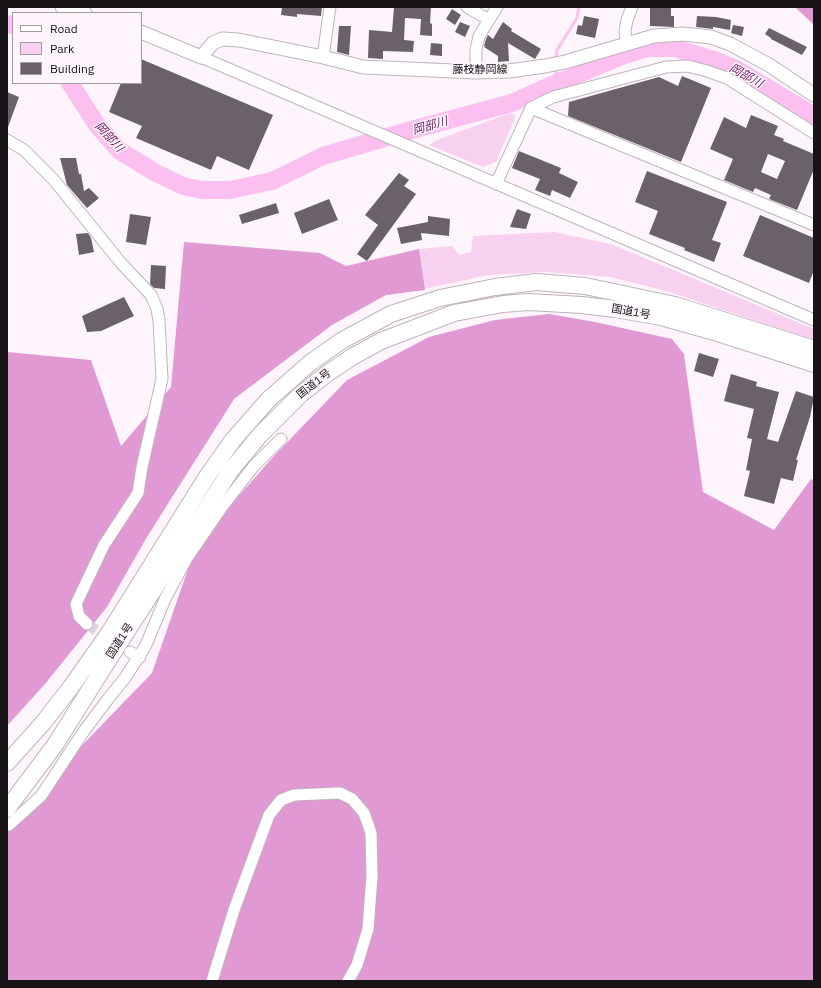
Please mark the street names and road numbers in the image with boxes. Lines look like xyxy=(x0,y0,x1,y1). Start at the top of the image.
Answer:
street label: 藤枝静岡線 xyxy=(453,63,507,77)
street label: 国道1号 xyxy=(610,302,652,322)
street label: 国道1号 xyxy=(294,367,334,401)
street label: 国道1号 xyxy=(104,621,136,661)

